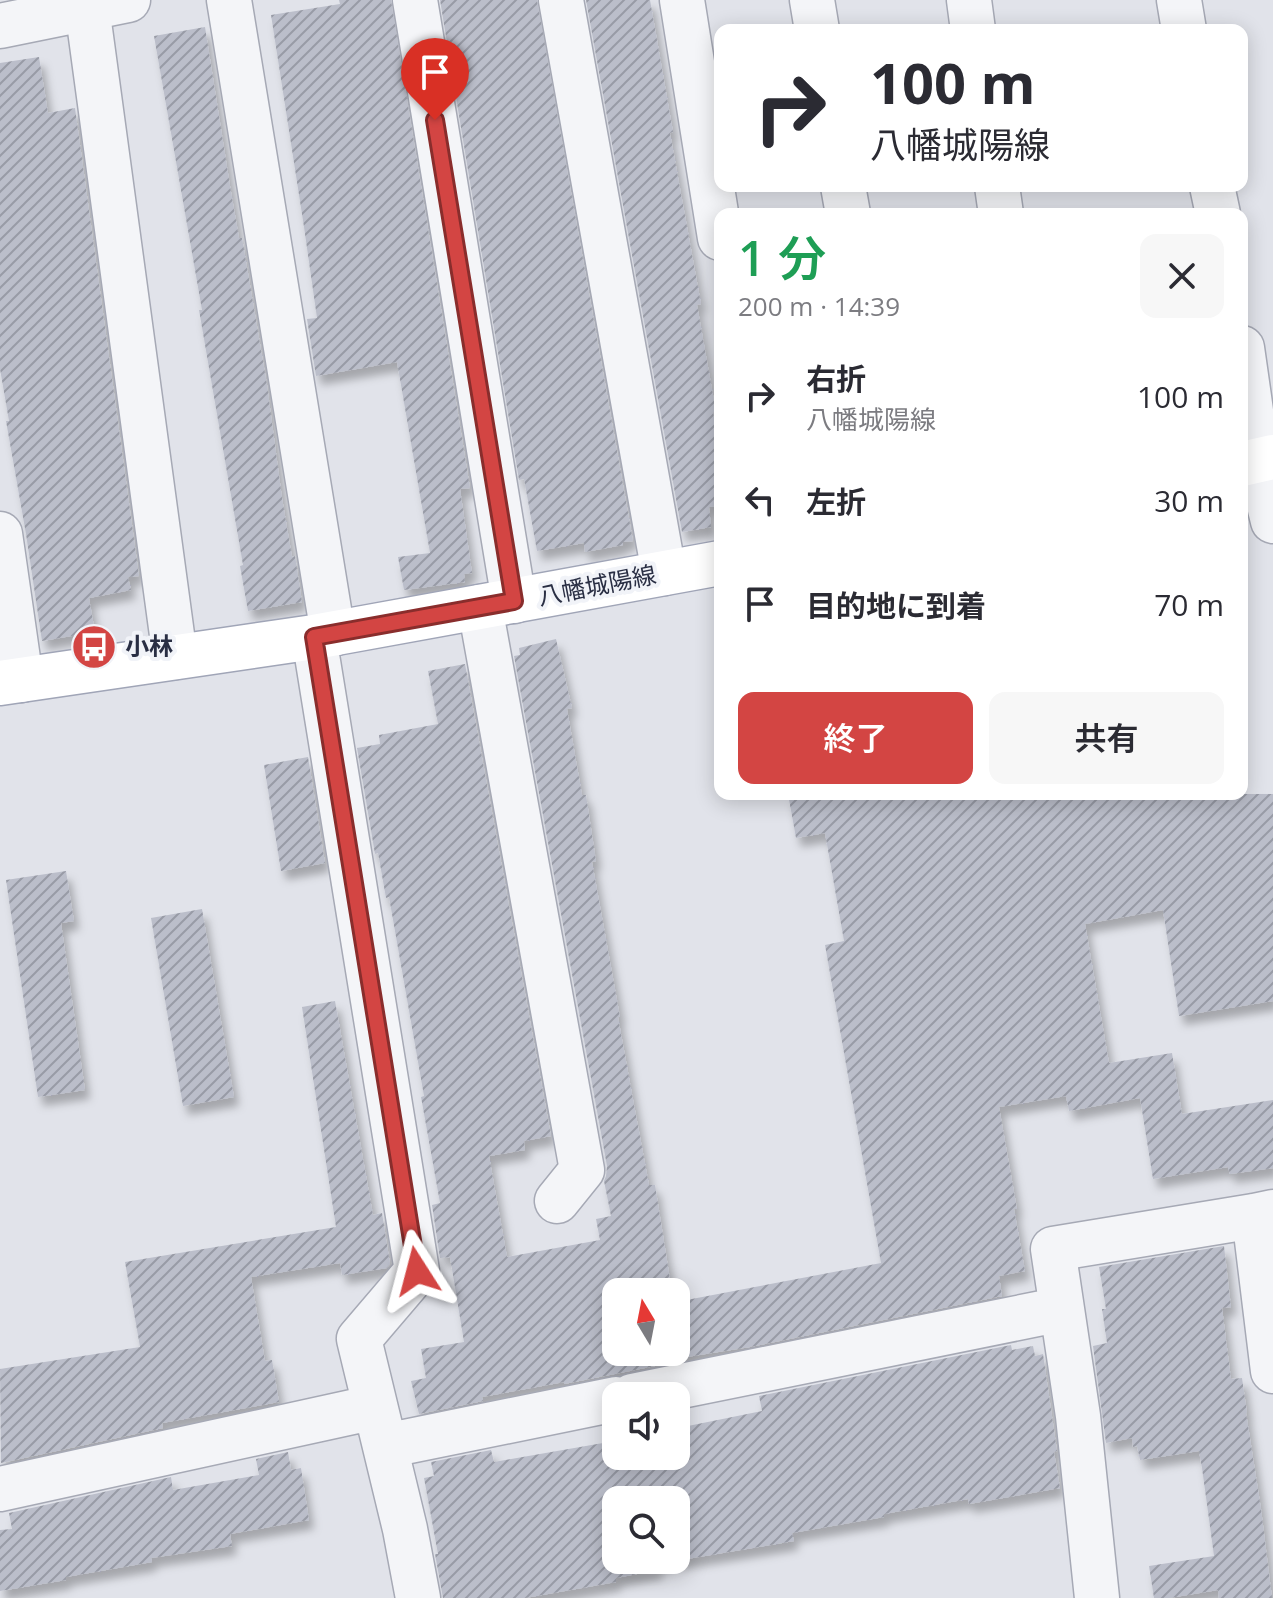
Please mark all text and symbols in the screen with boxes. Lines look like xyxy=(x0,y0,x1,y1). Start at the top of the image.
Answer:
pin xyxy=(401,38,469,120)
text: 100 m xyxy=(870,44,1036,120)
icon: arrive xyxy=(413,50,457,94)
icon: right xyxy=(738,56,842,160)
text: 八幡城陽線 xyxy=(870,120,1050,169)
text: 1 分 xyxy=(738,225,826,290)
button: close xyxy=(1140,234,1224,318)
text: 200 m · 14:39 xyxy=(738,288,900,324)
text: 右折 xyxy=(806,358,866,399)
icon: right xyxy=(738,374,782,418)
text: 100 m xyxy=(1137,376,1224,417)
text: 八幡城陽線 xyxy=(806,401,936,437)
icon: left xyxy=(738,478,782,522)
text: 30 m xyxy=(1154,480,1224,521)
text: 左折 xyxy=(806,481,866,522)
street label: 八幡城陽線 xyxy=(535,557,659,612)
icon: arrive xyxy=(738,582,782,626)
text: 70 m xyxy=(1154,584,1224,625)
text: 目的地に到着 xyxy=(806,585,986,626)
bus stop icon: 小林 xyxy=(70,623,118,671)
place label: 小林 xyxy=(125,629,173,662)
button: 終了 xyxy=(738,692,973,784)
button: 共有 xyxy=(989,692,1224,784)
position arrow xyxy=(375,1229,459,1313)
north arrow xyxy=(602,1278,690,1366)
map controls xyxy=(602,1278,690,1574)
button: sound xyxy=(602,1382,690,1470)
button: search xyxy=(602,1486,690,1574)

